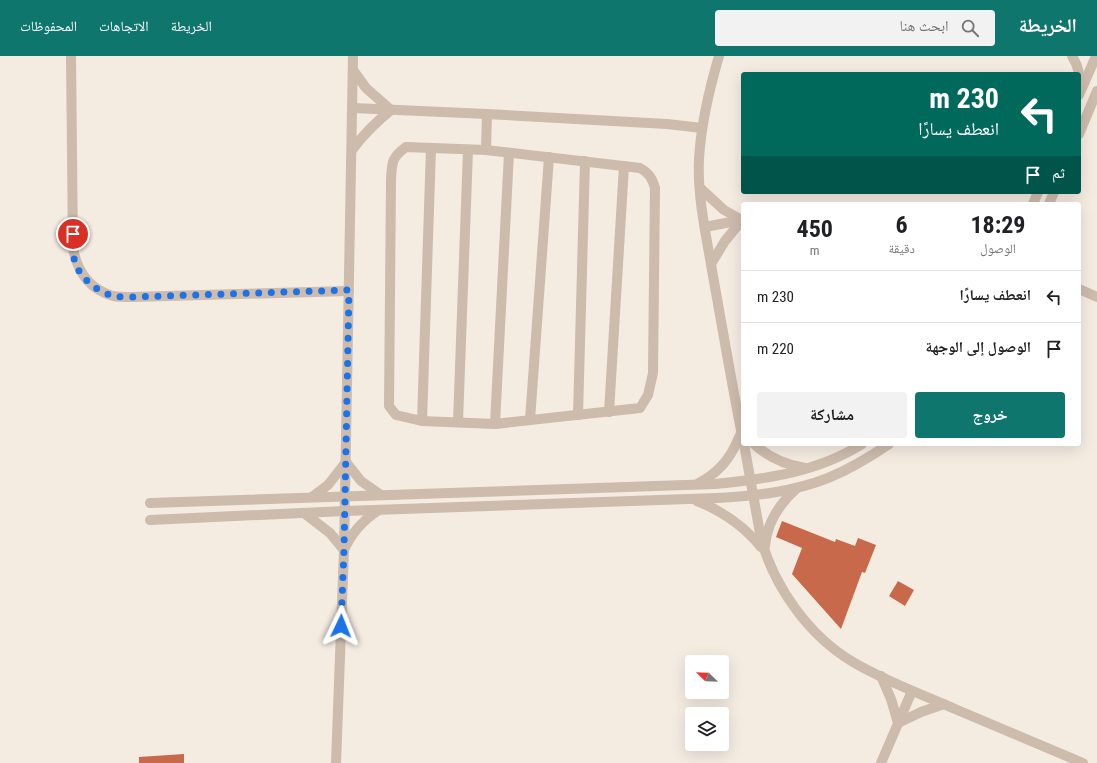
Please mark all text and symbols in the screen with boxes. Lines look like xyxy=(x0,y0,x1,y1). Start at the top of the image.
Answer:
search box xyxy=(715,10,995,46)
text: الخريطة xyxy=(1019,14,1077,37)
text: ابحث هنا xyxy=(900,17,949,35)
icon: search xyxy=(959,17,981,39)
text: المحفوظات xyxy=(20,18,77,34)
text: الاتجاهات xyxy=(99,18,149,34)
text: الخريطة xyxy=(171,18,212,34)
text: 230 m xyxy=(929,82,999,115)
icon: left xyxy=(1013,88,1065,140)
text: انعطف يسارًا xyxy=(918,118,999,139)
icon: arrive xyxy=(1022,164,1044,186)
text: ثم xyxy=(1052,164,1065,182)
text: 6 xyxy=(896,211,908,239)
text: 18:29 xyxy=(970,211,1025,239)
text: 450 xyxy=(797,215,833,243)
pin xyxy=(56,217,90,251)
icon: arrive xyxy=(62,223,84,245)
text: دقيقة xyxy=(888,241,915,256)
text: الوصول xyxy=(980,241,1016,256)
text: m xyxy=(810,243,820,258)
text: انعطف يسارًا xyxy=(960,286,1031,304)
icon: left xyxy=(1043,286,1065,308)
text: 230 m xyxy=(757,288,794,306)
text: الوصول إلى الوجهة xyxy=(925,338,1031,356)
icon: arrive xyxy=(1043,338,1065,360)
text: 220 m xyxy=(757,340,794,358)
button: مشاركة xyxy=(757,392,907,438)
button: خروج xyxy=(915,392,1065,438)
position arrow xyxy=(320,605,362,647)
north arrow xyxy=(685,655,729,699)
map controls xyxy=(685,655,729,751)
button: layers xyxy=(685,707,729,751)

